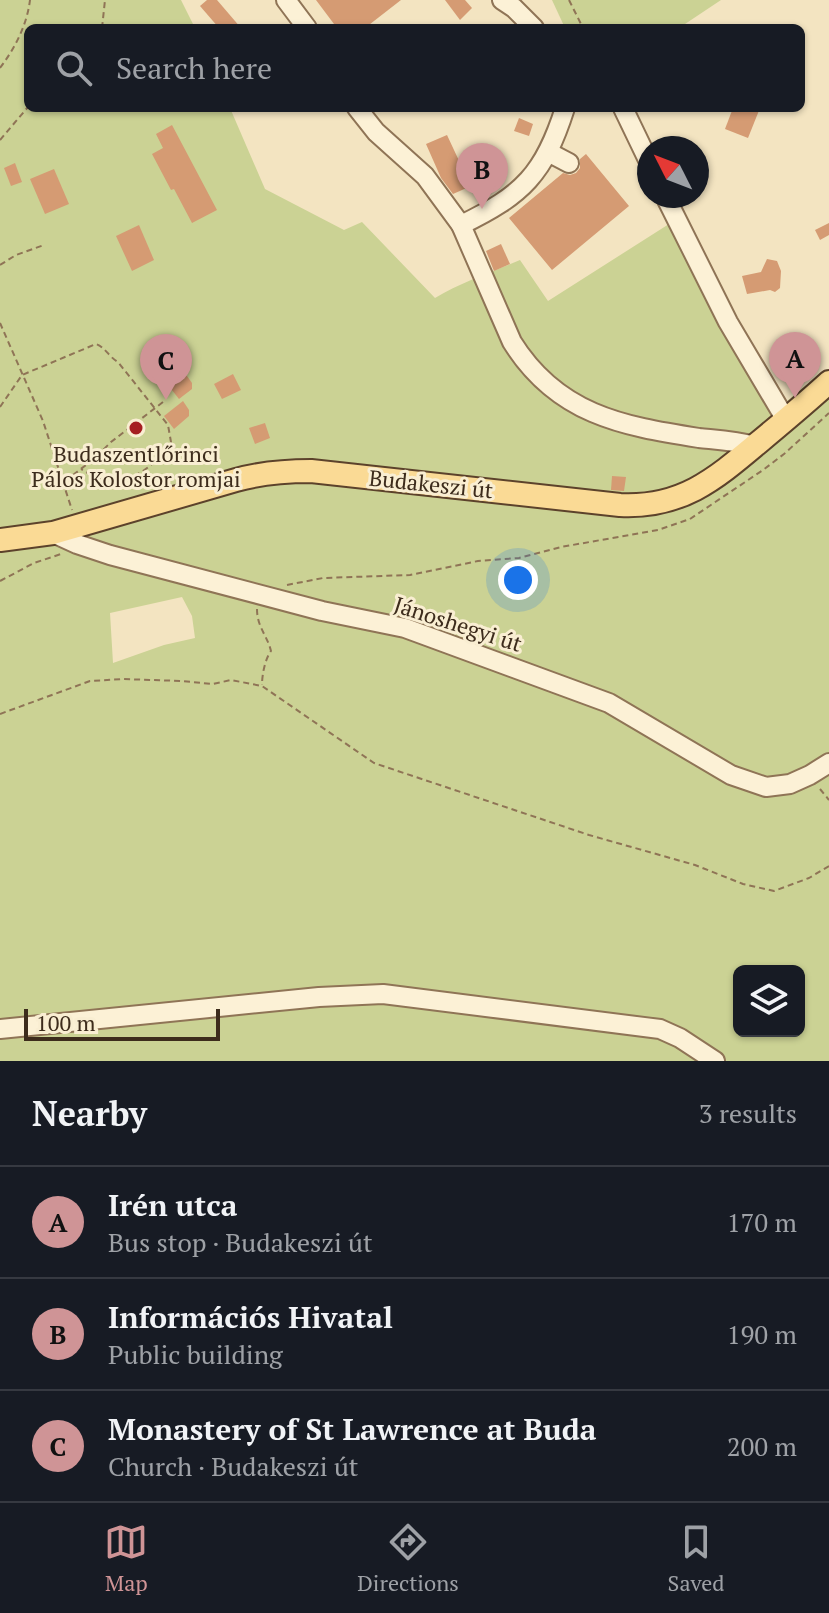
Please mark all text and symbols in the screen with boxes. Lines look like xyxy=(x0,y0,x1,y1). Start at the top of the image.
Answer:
search box xyxy=(24,24,805,112)
icon: search xyxy=(52,46,96,90)
text: Search here xyxy=(116,48,272,88)
north arrow xyxy=(637,136,709,208)
pin: B xyxy=(456,143,508,209)
pin: A xyxy=(769,332,821,398)
pin: C xyxy=(140,334,192,400)
marker: Budaszentlőrinci Pálos Kolostor romjai xyxy=(127,419,145,437)
place label: Budaszentlőrinci Pálos Kolostor romjai xyxy=(31,439,241,493)
street label: Budakeszi út xyxy=(368,463,495,504)
your location xyxy=(498,560,538,600)
street label: Jánoshegyi út xyxy=(391,589,526,658)
map controls xyxy=(733,965,805,1037)
button: layers xyxy=(733,965,805,1037)
scale bar xyxy=(24,1005,220,1041)
text: 100 m xyxy=(36,1008,96,1037)
text: Nearby xyxy=(32,1091,147,1136)
text: 3 results xyxy=(699,1096,797,1130)
text: Irén utca xyxy=(108,1185,237,1225)
text: A xyxy=(49,1205,67,1239)
text: 170 m xyxy=(727,1205,797,1239)
text: Bus stop · Budakeszi út xyxy=(108,1225,373,1259)
text: Információs Hivatal xyxy=(108,1297,393,1337)
text: B xyxy=(50,1317,66,1351)
text: 190 m xyxy=(727,1317,797,1351)
text: Public building xyxy=(108,1337,283,1371)
text: Monastery of St Lawrence at Buda xyxy=(108,1409,596,1449)
text: C xyxy=(50,1429,66,1463)
text: 200 m xyxy=(727,1429,797,1463)
text: Church · Budakeszi út xyxy=(108,1449,358,1483)
tab: Map xyxy=(104,1520,148,1597)
tab: Directions xyxy=(357,1520,459,1597)
tab: Saved xyxy=(668,1520,725,1597)

